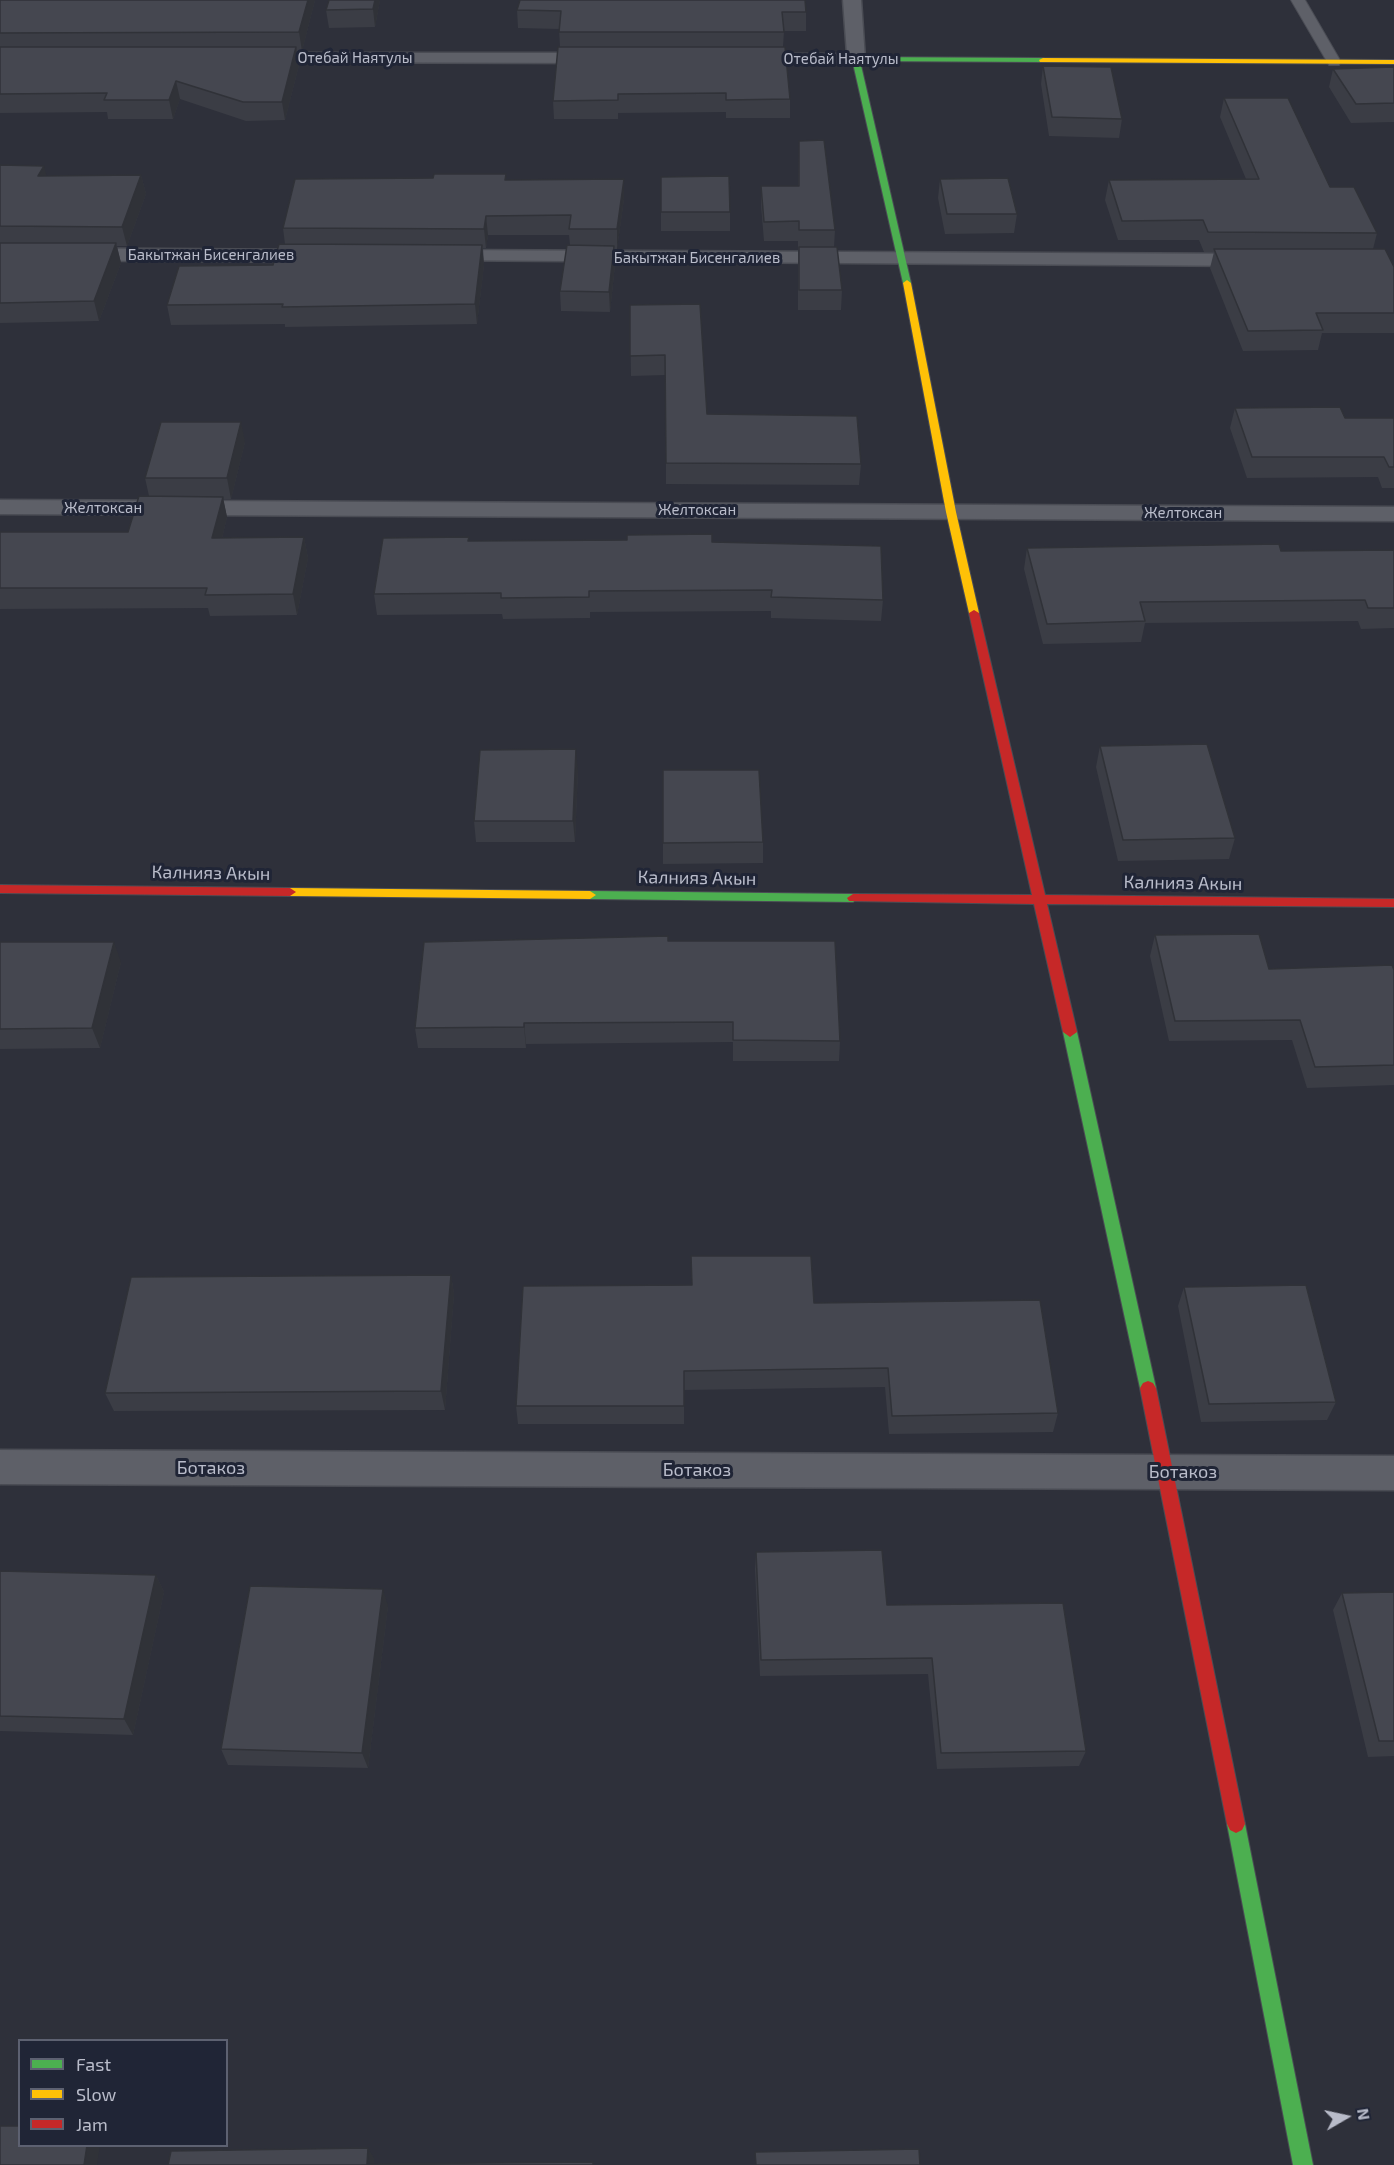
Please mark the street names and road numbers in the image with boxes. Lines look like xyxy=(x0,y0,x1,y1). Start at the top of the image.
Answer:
street label: Отебай Наятулы xyxy=(298,49,412,67)
street label: Отебай Наятулы xyxy=(784,50,898,68)
street label: Бакытжан Бисенгалиев xyxy=(128,246,294,264)
street label: Бакытжан Бисенгалиев xyxy=(614,249,780,267)
street label: Желтоксан xyxy=(64,499,142,517)
street label: Желтоксан xyxy=(658,501,736,519)
street label: Желтоксан xyxy=(1144,504,1222,522)
street label: Калнияз Акын xyxy=(151,861,271,885)
street label: Калнияз Акын xyxy=(637,866,757,890)
street label: Калнияз Акын xyxy=(1123,871,1243,895)
street label: Ботакоз xyxy=(177,1457,245,1479)
street label: Ботакоз xyxy=(663,1459,731,1481)
street label: Ботакоз xyxy=(1149,1461,1217,1483)

